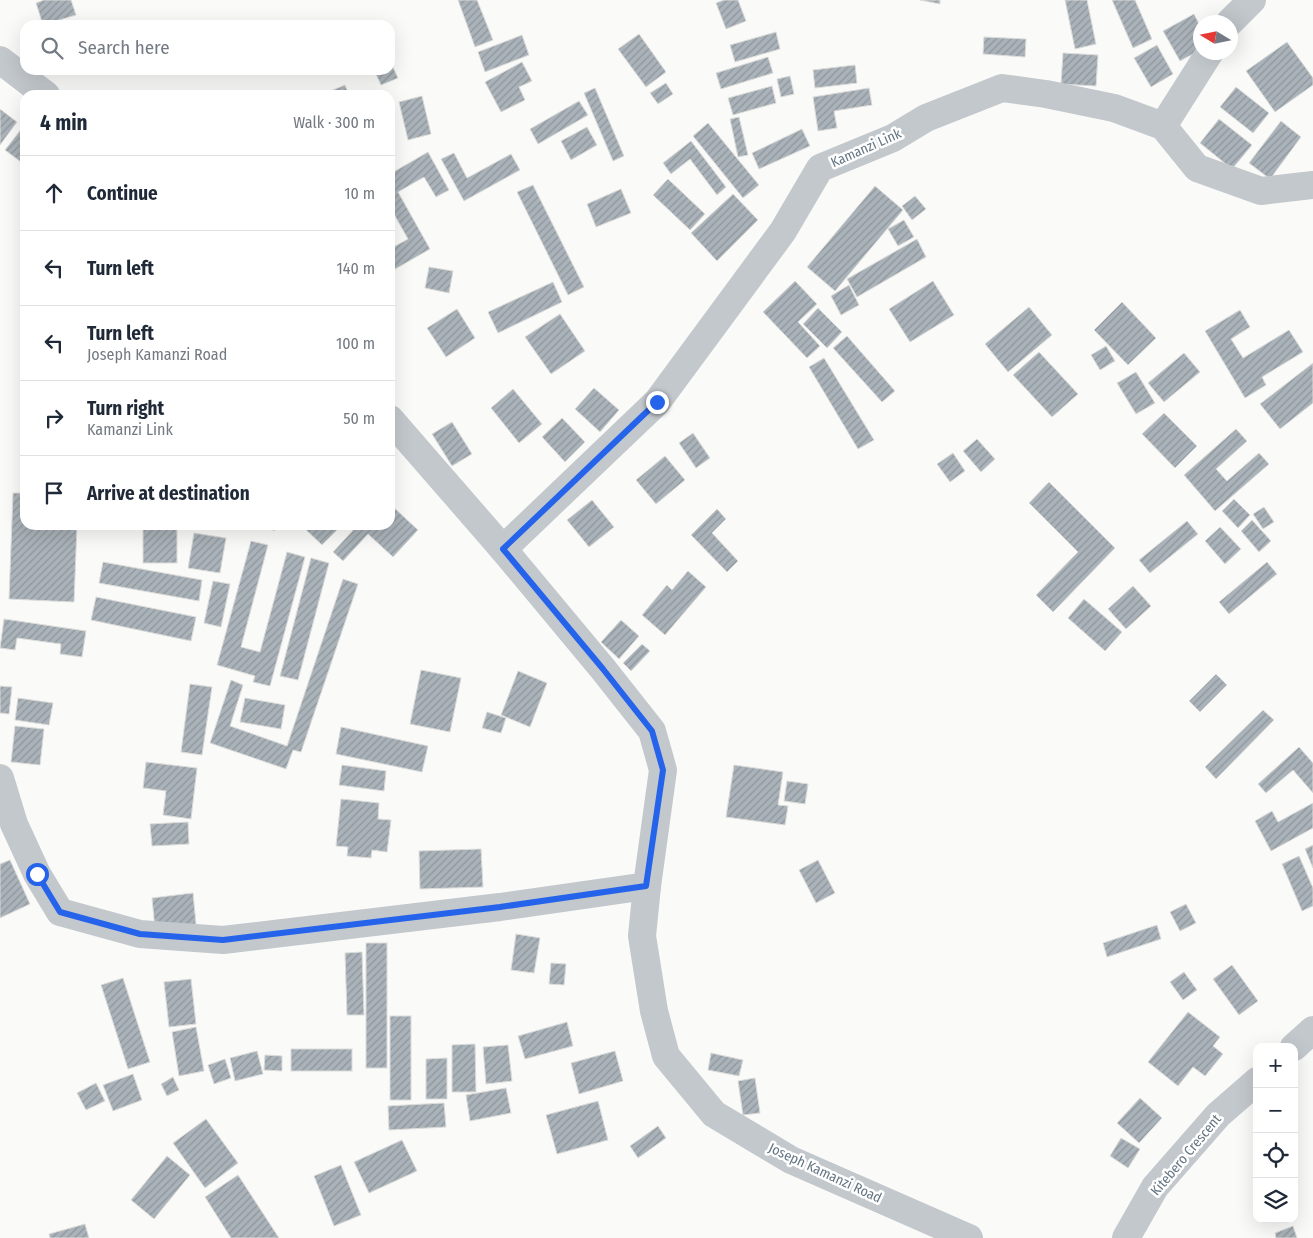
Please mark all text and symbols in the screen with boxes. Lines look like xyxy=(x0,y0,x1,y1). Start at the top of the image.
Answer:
north arrow xyxy=(1193,15,1238,60)
search box xyxy=(20,20,395,75)
icon: search xyxy=(38,34,66,62)
text: Search here xyxy=(78,36,170,59)
text: 4 min xyxy=(40,110,88,136)
text: Walk · 300 m xyxy=(293,113,375,132)
street label: Kamanzi Link xyxy=(828,125,904,171)
icon: ahead xyxy=(40,179,68,207)
text: Continue xyxy=(87,182,158,205)
text: 10 m xyxy=(344,184,375,203)
icon: left xyxy=(40,254,68,282)
text: Turn left xyxy=(87,257,154,280)
text: 140 m xyxy=(337,259,375,278)
text: Turn left xyxy=(87,322,154,345)
icon: left xyxy=(40,329,68,357)
text: 100 m xyxy=(336,334,375,353)
text: Joseph Kamanzi Road xyxy=(87,345,227,364)
route end xyxy=(646,391,669,414)
text: Turn right xyxy=(87,397,164,420)
icon: right xyxy=(40,404,68,432)
text: 50 m xyxy=(343,409,375,428)
text: Kamanzi Link xyxy=(87,420,173,439)
icon: arrive xyxy=(40,479,68,507)
text: Arrive at destination xyxy=(87,482,250,505)
route start xyxy=(26,863,49,886)
map controls xyxy=(1253,1043,1298,1223)
button: + xyxy=(1253,1043,1298,1088)
button: − xyxy=(1253,1088,1298,1133)
street label: Kitebero Crescent xyxy=(1147,1111,1225,1199)
button: locate xyxy=(1253,1133,1298,1178)
street label: Joseph Kamanzi Road xyxy=(766,1139,884,1207)
button: layers xyxy=(1253,1178,1298,1223)

